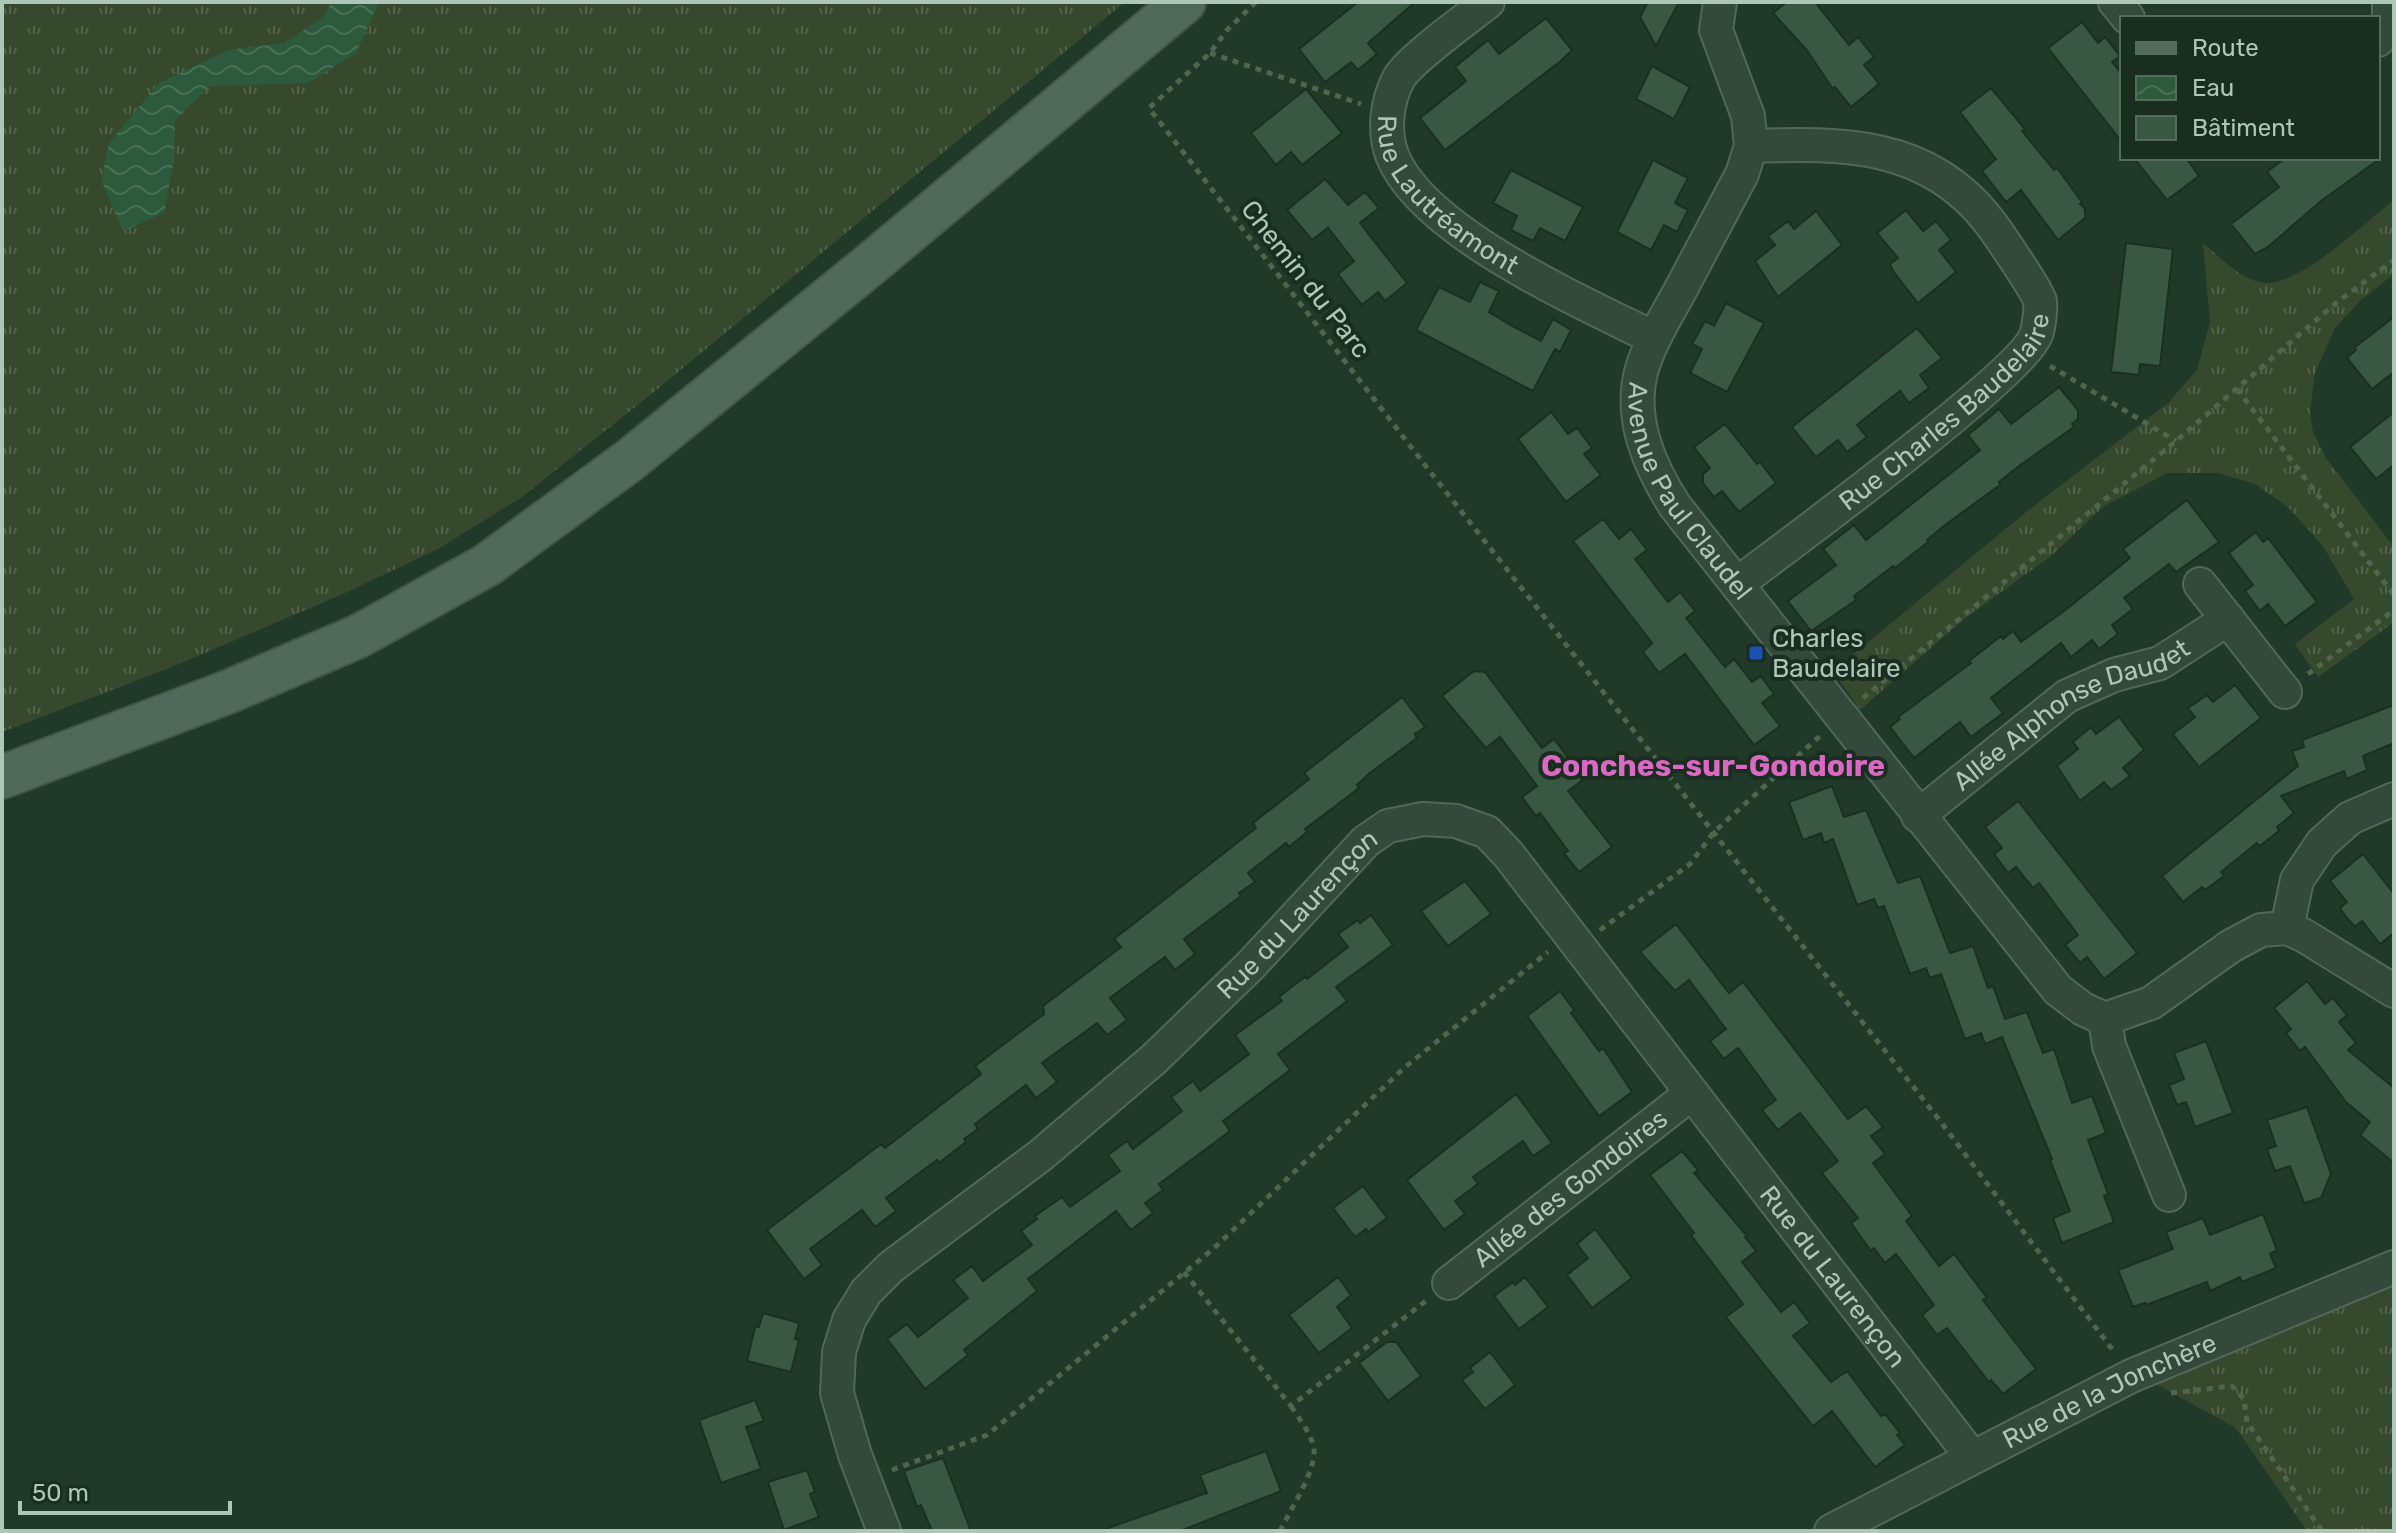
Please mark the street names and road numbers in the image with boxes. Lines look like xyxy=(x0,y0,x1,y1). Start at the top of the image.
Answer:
street label: Rue Lautréamont xyxy=(1371,115,1524,281)
street label: Chemin du Parc xyxy=(1234,194,1377,364)
street label: Rue Charles Baudelaire xyxy=(1833,312,2056,517)
street label: Avenue Paul Claudel xyxy=(1621,381,1758,606)
street label: Allée Alphonse Daudet xyxy=(1947,633,2196,797)
street label: Rue du Laurençon xyxy=(1211,823,1383,1005)
street label: Allée des Gondoires xyxy=(1467,1103,1674,1274)
street label: Rue du Laurençon xyxy=(1753,1180,1912,1374)
street label: Rue de la Jonchère xyxy=(1998,1327,2221,1456)

